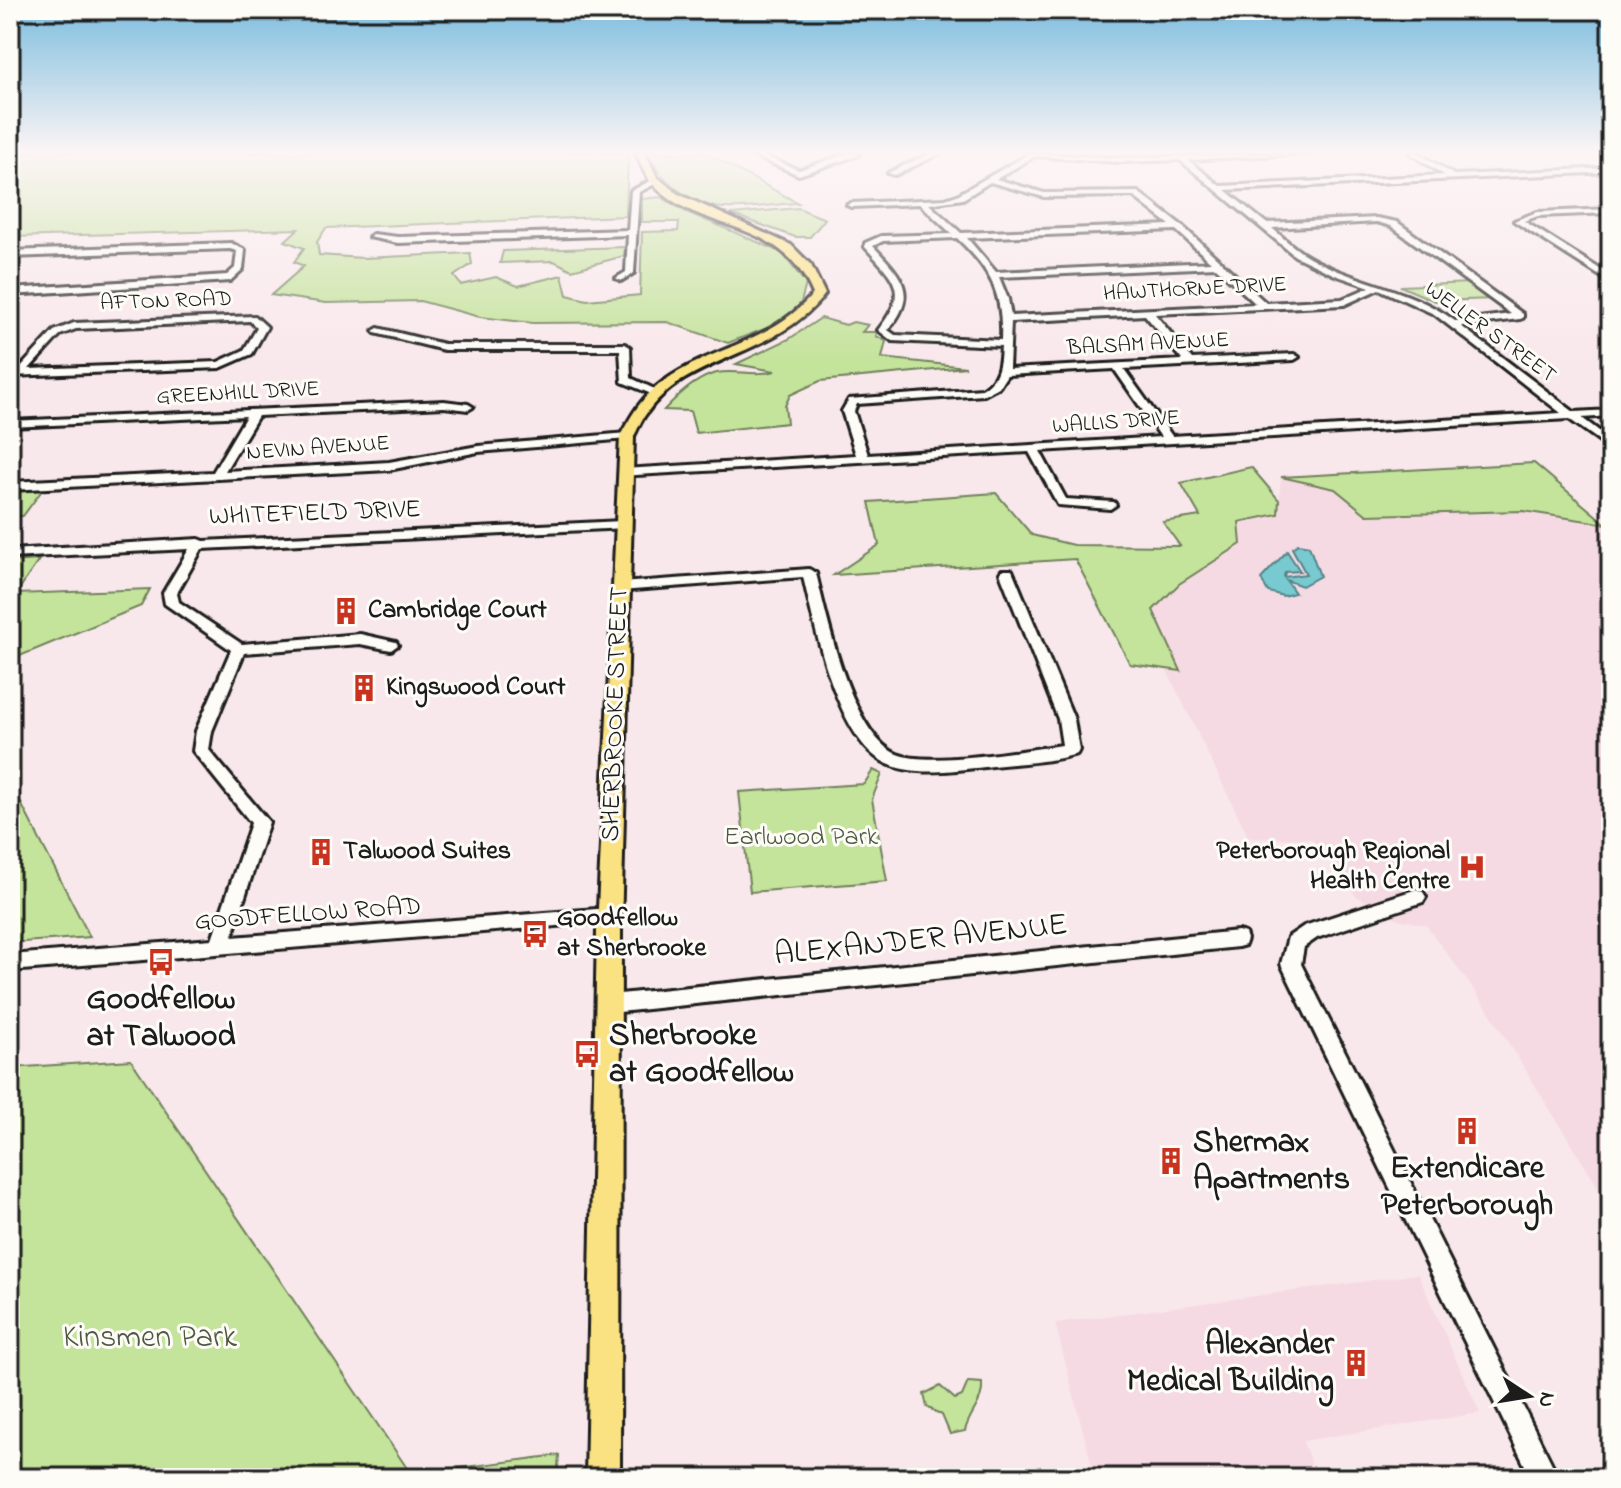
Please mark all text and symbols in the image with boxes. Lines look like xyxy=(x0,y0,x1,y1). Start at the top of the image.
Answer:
street label: HAWTHORNE DRIVE xyxy=(1102,269,1288,311)
street label: WELLER STREET xyxy=(1418,274,1563,392)
street label: AFTON ROAD xyxy=(100,284,232,320)
street label: BALSAM AVENUE xyxy=(1065,325,1230,365)
street label: GREENHILL DRIVE xyxy=(156,374,320,414)
street label: WALLIS DRIVE xyxy=(1051,403,1181,443)
street label: NEVIN AVENUE xyxy=(245,428,391,470)
street label: WHITEFIELD DRIVE xyxy=(208,491,422,537)
street label: SHERBROOKE STREET xyxy=(593,586,639,842)
place label: Cambridge Court xyxy=(368,592,547,631)
building icon: Cambridge Court xyxy=(331,596,361,626)
place label: Kingswood Court xyxy=(386,669,566,708)
building icon: Kingswood Court xyxy=(349,673,379,703)
park label: Earlwood Park xyxy=(724,819,879,857)
place label: Talwood Suites xyxy=(343,833,511,871)
place label: Peterborough Regional Health Centre xyxy=(1216,833,1451,901)
building icon: Talwood Suites xyxy=(306,837,336,867)
hospital icon: Peterborough Regional Health Centre xyxy=(1457,852,1487,882)
street label: GOODFELLOW ROAD xyxy=(193,888,423,942)
place label: Goodfellow at Sherbrooke xyxy=(557,900,707,968)
street label: ALEXANDER AVENUE xyxy=(772,902,1070,980)
bus stop icon: Goodfellow at Sherbrooke xyxy=(520,919,550,949)
bus stop icon: Goodfellow at Talwood xyxy=(146,947,176,977)
place label: Goodfellow at Talwood xyxy=(87,977,235,1061)
place label: Sherbrooke at Goodfellow xyxy=(609,1013,794,1097)
bus stop icon: Sherbrooke at Goodfellow xyxy=(572,1039,602,1069)
building icon: Extendicare Peterborough xyxy=(1452,1116,1482,1146)
place label: Shermax Apartments xyxy=(1193,1120,1350,1204)
building icon: Shermax Apartments xyxy=(1156,1146,1186,1176)
place label: Extendicare Peterborough xyxy=(1381,1146,1553,1231)
park label: Kinsmen Park xyxy=(63,1315,238,1362)
place label: Alexander Medical Building xyxy=(1127,1322,1335,1407)
building icon: Alexander Medical Building xyxy=(1341,1348,1371,1378)
north arrow xyxy=(1489,1356,1569,1436)
text: N xyxy=(1528,1389,1563,1410)

